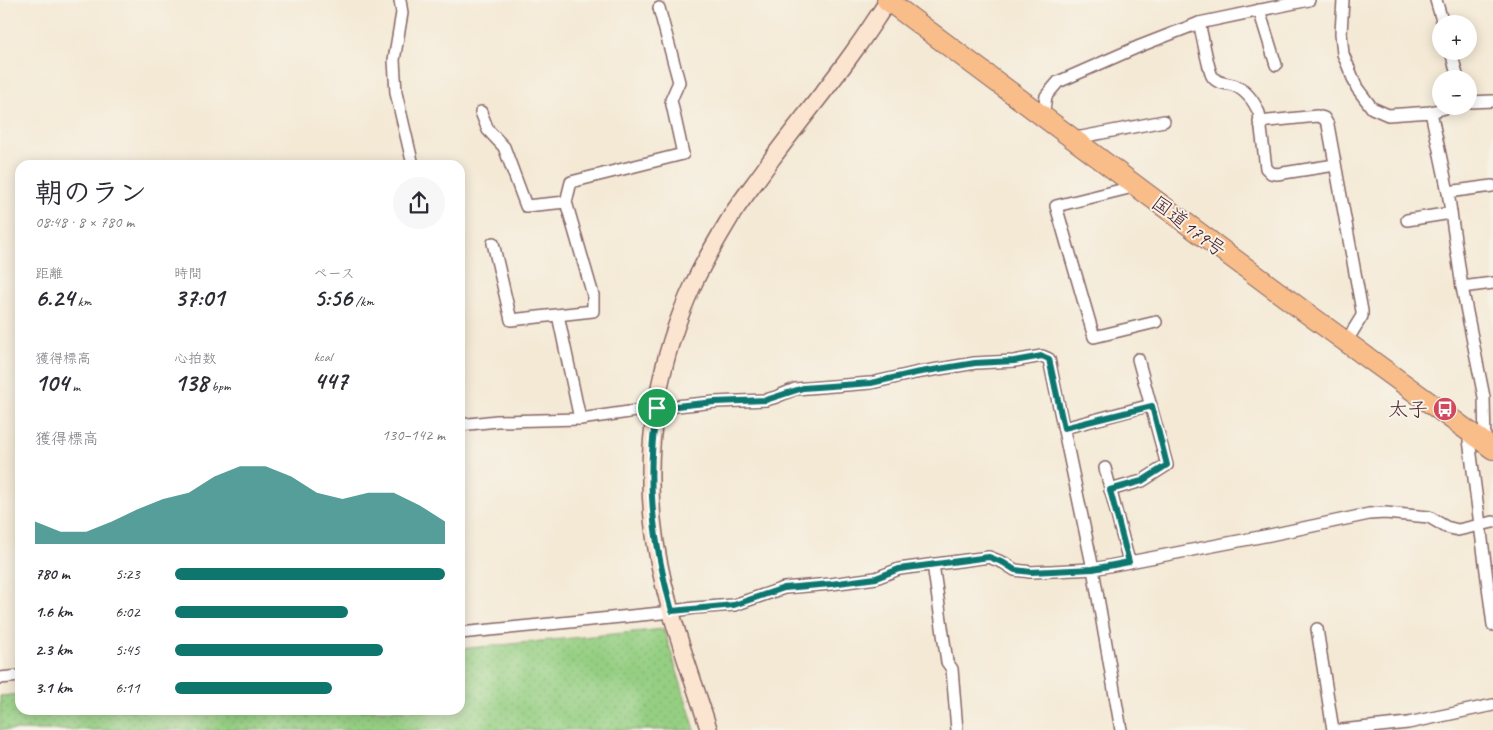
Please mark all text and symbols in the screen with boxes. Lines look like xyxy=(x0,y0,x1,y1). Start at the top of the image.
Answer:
map controls xyxy=(1432,15,1477,115)
button: + xyxy=(1432,15,1477,60)
button: − xyxy=(1432,70,1477,115)
text: 朝のラン xyxy=(35,175,147,210)
button: share xyxy=(393,177,445,229)
street label: 国道179号 xyxy=(1146,190,1231,263)
text: 08:48 · 8 × 780 m xyxy=(35,212,134,232)
text: 距離 xyxy=(35,265,63,282)
text: 時間 xyxy=(174,265,202,282)
text: ペース xyxy=(314,265,355,282)
text: 6.24 xyxy=(35,282,74,314)
text: 37:01 xyxy=(174,282,224,314)
text: 5:56 xyxy=(314,282,352,314)
text: km xyxy=(74,293,91,310)
text: /km xyxy=(352,293,374,310)
text: kcal xyxy=(314,348,332,365)
text: 獲得標高 xyxy=(35,350,91,367)
text: 心拍数 xyxy=(174,350,216,367)
text: 447 xyxy=(314,365,347,397)
text: 104 xyxy=(35,367,69,399)
text: 138 xyxy=(174,367,208,399)
text: m xyxy=(69,378,80,395)
text: bpm xyxy=(208,378,231,395)
pin xyxy=(636,387,678,429)
icon: arrive xyxy=(643,394,671,422)
bus stop icon: 太子 xyxy=(1432,396,1458,422)
place label: 太子 xyxy=(1388,397,1428,422)
text: 130–142 m xyxy=(382,425,445,445)
text: 獲得標高 xyxy=(35,429,99,449)
text: 780 m xyxy=(35,564,70,584)
text: 5:23 xyxy=(115,564,140,584)
text: 1.6 km xyxy=(35,602,73,622)
text: 6:02 xyxy=(115,602,140,622)
text: 2.3 km xyxy=(35,640,72,660)
text: 5:45 xyxy=(115,640,140,660)
text: 3.1 km xyxy=(35,678,72,698)
text: 6:11 xyxy=(115,678,140,698)

